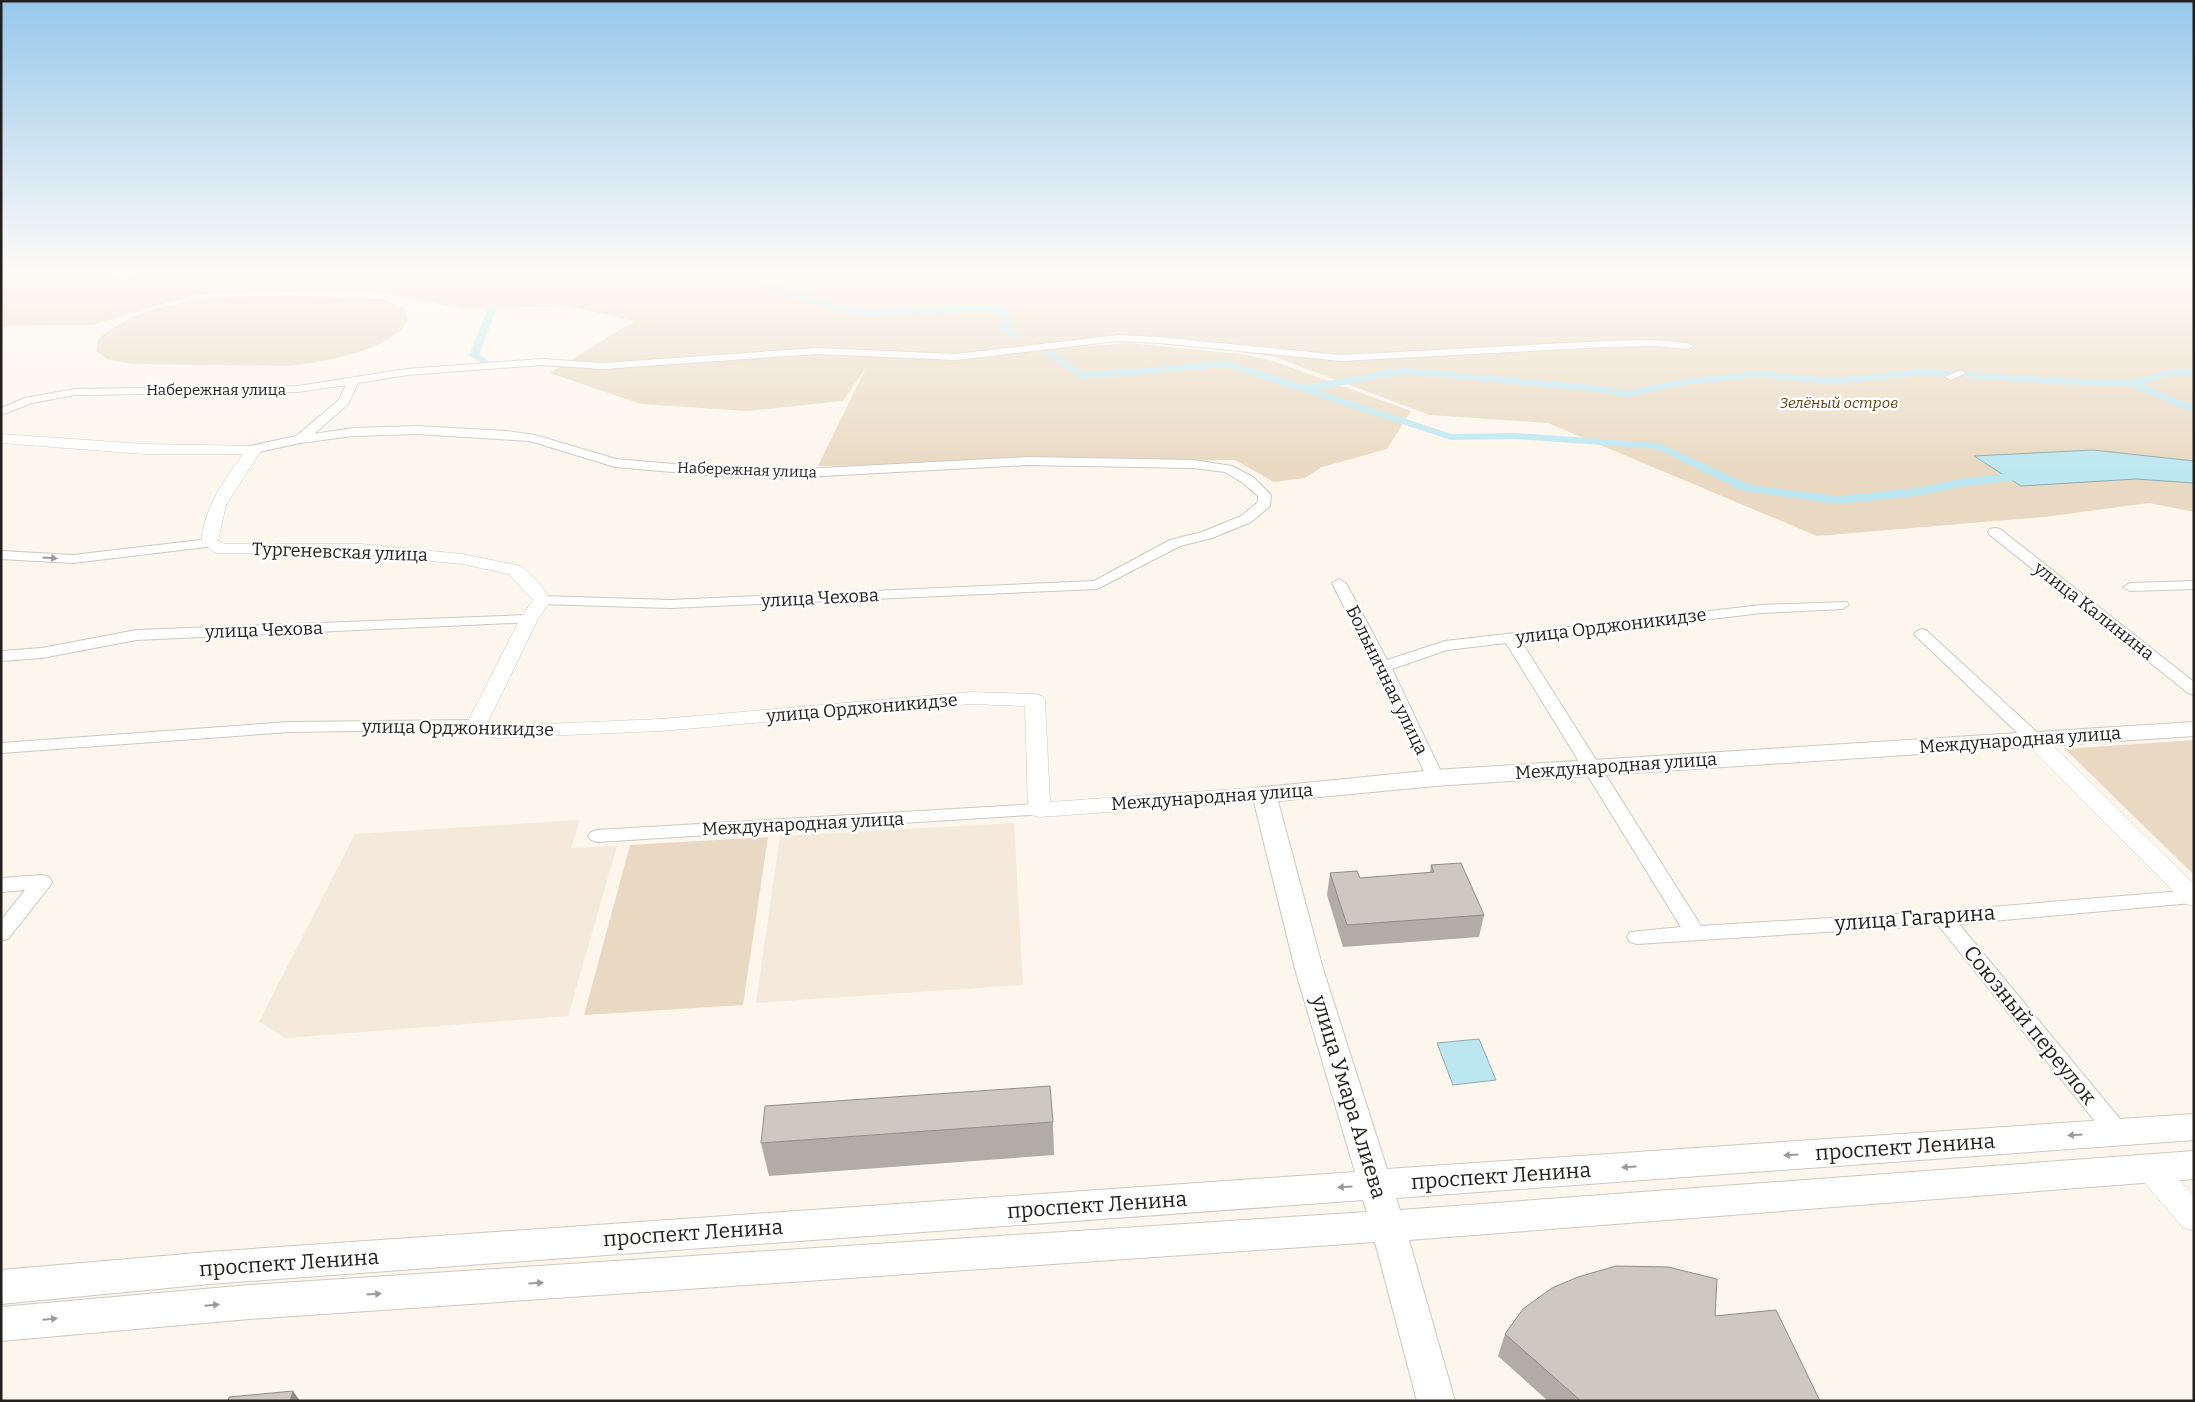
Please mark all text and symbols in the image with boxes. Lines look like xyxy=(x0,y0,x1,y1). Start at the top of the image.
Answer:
street label: Набережная улица xyxy=(146,381,286,399)
park label: Зелёный остров xyxy=(1780,394,1898,412)
street label: Набережная улица xyxy=(677,459,817,481)
street label: Тургеневская улица xyxy=(252,538,428,566)
one-way arrow xyxy=(42,554,58,562)
street label: улица Калинина xyxy=(2029,556,2159,665)
street label: улица Чехова xyxy=(760,584,880,612)
street label: Больничная улица xyxy=(1341,602,1433,758)
street label: улица Орджоникидзе xyxy=(1513,603,1708,649)
street label: улица Чехова xyxy=(204,617,323,643)
street label: улица Орджоникидзе xyxy=(764,689,959,727)
street label: улица Орджоникидзе xyxy=(361,715,554,741)
street label: Международная улица xyxy=(1918,722,2122,758)
street label: Международная улица xyxy=(1514,748,1718,784)
street label: Международная улица xyxy=(1110,779,1314,815)
street label: Международная улица xyxy=(701,808,905,840)
street label: улица Гагарина xyxy=(1833,899,1997,937)
street label: Союзный переулок xyxy=(1958,940,2103,1110)
street label: улица Умара Алиева xyxy=(1305,991,1392,1202)
street label: проспект Ленина xyxy=(1814,1128,1996,1166)
one-way arrow xyxy=(2067,1132,2083,1140)
one-way arrow xyxy=(1783,1152,1799,1160)
street label: проспект Ленина xyxy=(1410,1157,1592,1195)
one-way arrow xyxy=(1621,1163,1637,1171)
one-way arrow xyxy=(1336,1183,1352,1191)
street label: проспект Ленина xyxy=(1006,1186,1188,1224)
street label: проспект Ленина xyxy=(602,1214,784,1252)
street label: проспект Ленина xyxy=(198,1244,380,1282)
one-way arrow xyxy=(528,1278,544,1286)
one-way arrow xyxy=(366,1289,382,1297)
one-way arrow xyxy=(204,1301,220,1309)
one-way arrow xyxy=(42,1315,58,1323)

